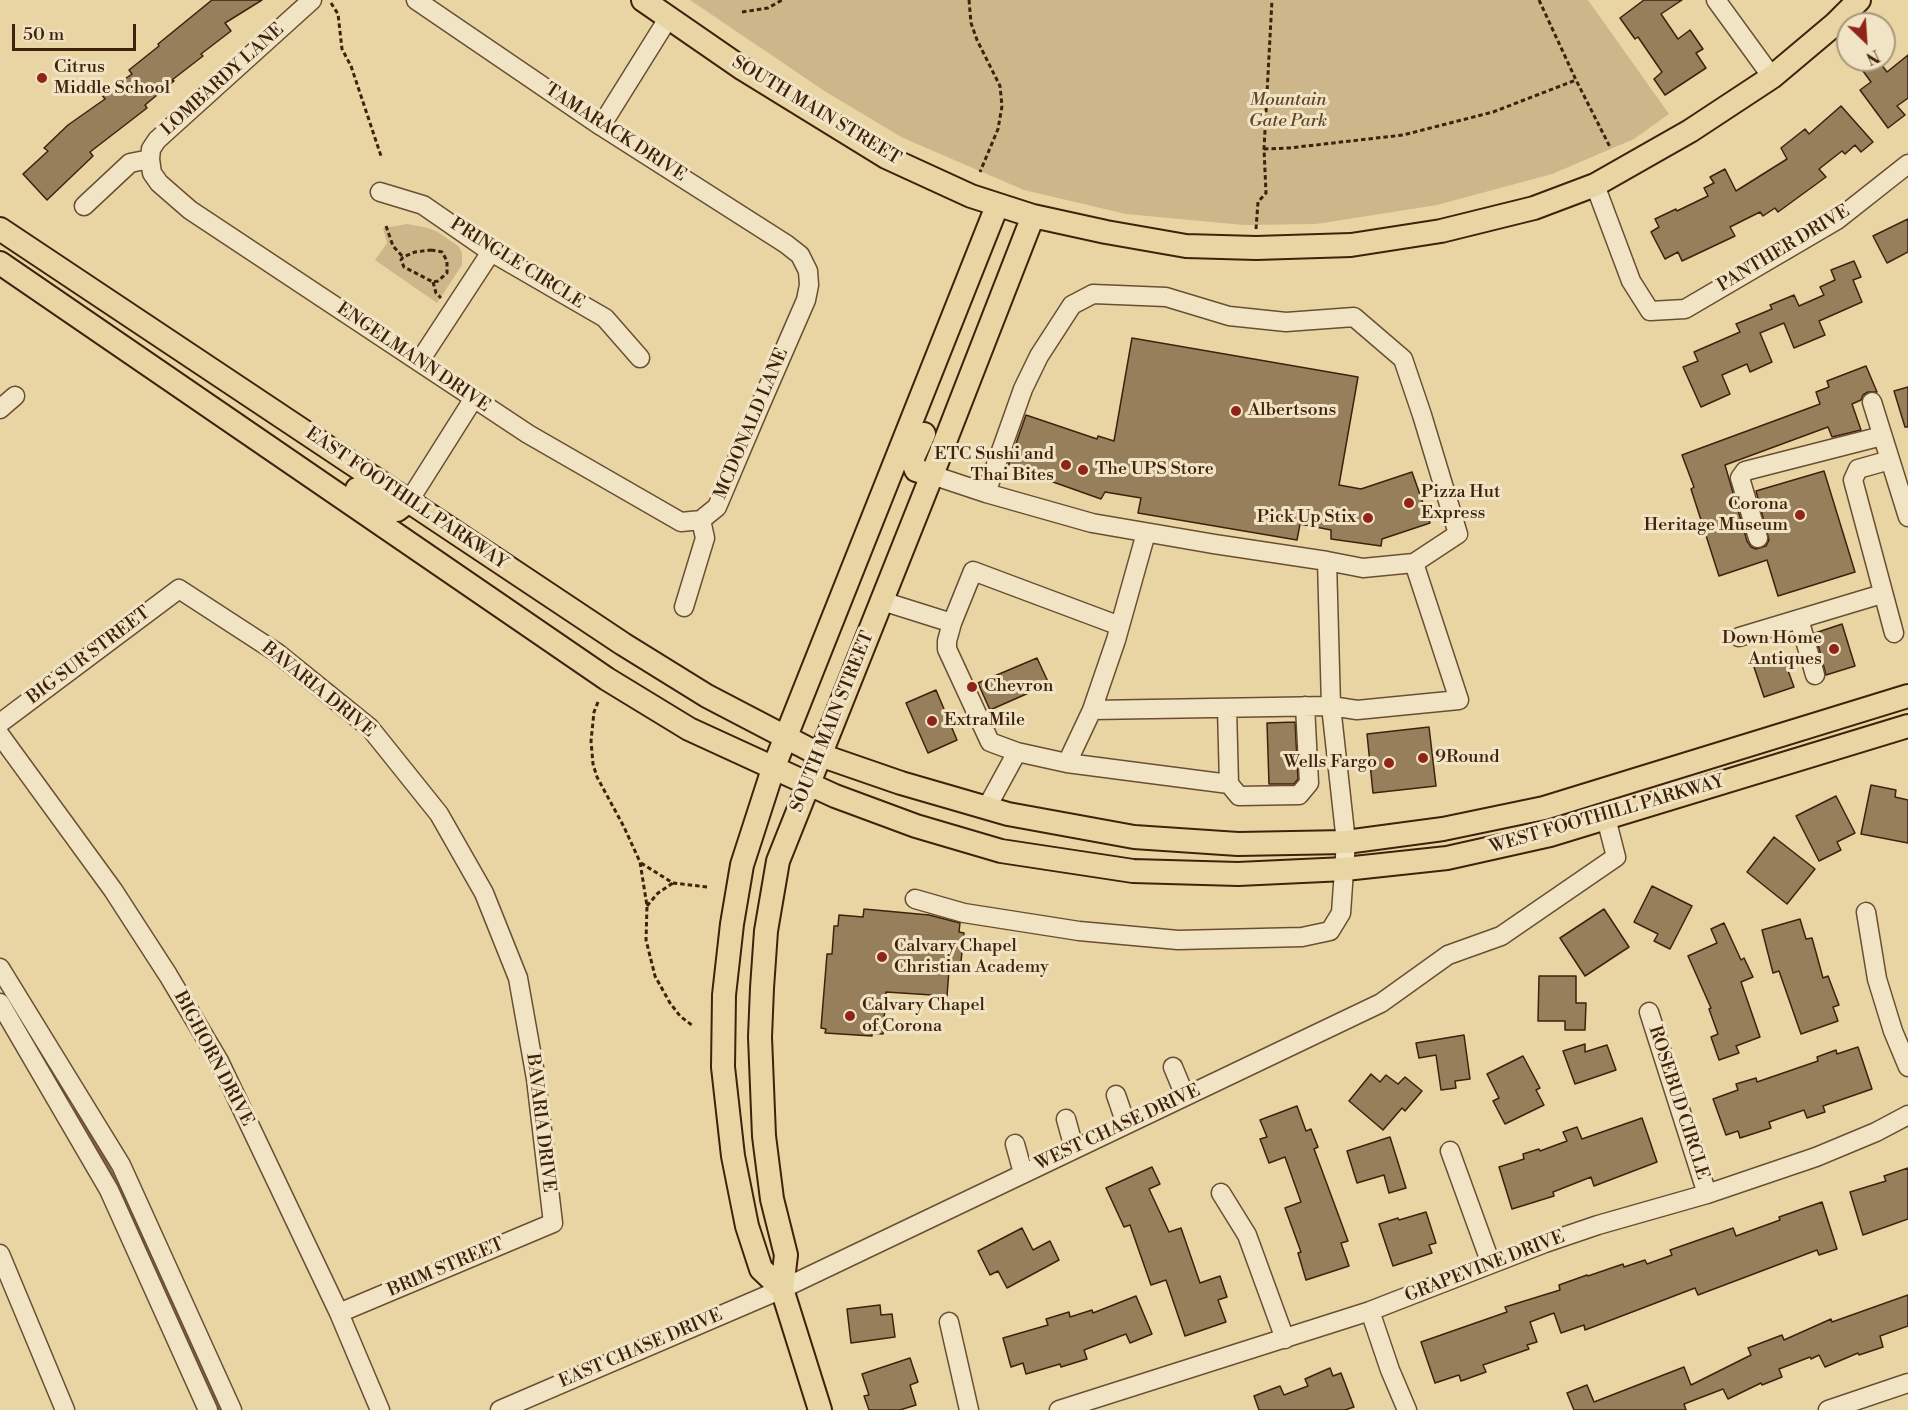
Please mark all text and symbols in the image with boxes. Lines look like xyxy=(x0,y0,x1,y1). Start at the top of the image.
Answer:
scale bar xyxy=(15,12,140,50)
north arrow xyxy=(1836,12,1896,72)
street label: LOMBARDY LANE xyxy=(157,19,289,141)
text: 50 m xyxy=(23,23,64,46)
text: N xyxy=(1863,45,1883,68)
street label: SOUTH MAIN STREET xyxy=(728,52,904,170)
place label: Citrus Middle School xyxy=(54,57,170,100)
marker: Citrus Middle School xyxy=(35,71,49,85)
street label: TAMARACK DRIVE xyxy=(540,79,690,187)
park label: Mountain Gate Park xyxy=(1249,90,1327,132)
street label: PANTHER DRIVE xyxy=(1714,201,1854,297)
street label: PRINGLE CIRCLE xyxy=(446,214,588,314)
street label: ENGELMANN DRIVE xyxy=(332,299,494,417)
street label: MCDONALD LANE xyxy=(710,345,794,503)
place label: Albertsons xyxy=(1248,400,1336,422)
marker: Albertsons xyxy=(1229,404,1243,418)
street label: EAST FOOTHILL PARKWAY xyxy=(301,423,511,575)
place label: ETC Sushi and Thai Bites xyxy=(934,444,1054,486)
marker: ETC Sushi and Thai Bites xyxy=(1059,458,1073,472)
place label: The UPS Store xyxy=(1095,459,1214,481)
marker: The UPS Store xyxy=(1076,463,1090,477)
place label: Pizza Hut Express xyxy=(1421,482,1500,524)
place label: Corona Heritage Museum xyxy=(1644,494,1788,536)
marker: Pizza Hut Express xyxy=(1402,496,1416,510)
place label: Pick Up Stix xyxy=(1257,507,1356,529)
marker: Corona Heritage Museum xyxy=(1793,508,1807,522)
marker: Pick Up Stix xyxy=(1361,511,1375,525)
street label: BIG SUR STREET xyxy=(23,603,155,709)
street label: SOUTH MAIN STREET xyxy=(787,628,879,816)
place label: Down Home Antiques xyxy=(1722,628,1822,670)
street label: BAVARIA DRIVE xyxy=(257,638,379,742)
marker: Down Home Antiques xyxy=(1827,642,1841,656)
place label: Chevron xyxy=(984,676,1053,698)
marker: Chevron xyxy=(965,680,979,694)
place label: ExtraMile xyxy=(944,710,1025,732)
marker: ExtraMile xyxy=(925,714,939,728)
place label: 9Round xyxy=(1435,747,1500,769)
marker: 9Round xyxy=(1416,751,1430,765)
place label: Wells Fargo xyxy=(1284,752,1377,774)
marker: Wells Fargo xyxy=(1382,756,1396,770)
street label: WEST FOOTHILL PARKWAY xyxy=(1487,771,1727,859)
place label: Calvary Chapel Christian Academy xyxy=(894,936,1049,978)
marker: Calvary Chapel Christian Academy xyxy=(875,950,889,964)
street label: BIGHORN DRIVE xyxy=(168,988,258,1130)
place label: Calvary Chapel of Corona xyxy=(862,995,985,1038)
marker: Calvary Chapel of Corona xyxy=(843,1009,857,1023)
street label: ROSEBUD CIRCLE xyxy=(1643,1023,1713,1183)
street label: BAVARIA DRIVE xyxy=(521,1052,559,1194)
street label: WEST CHASE DRIVE xyxy=(1032,1080,1204,1176)
street label: GRAPEVINE DRIVE xyxy=(1402,1227,1568,1307)
street label: BRIM STREET xyxy=(385,1234,507,1302)
street label: EAST CHASE DRIVE xyxy=(556,1305,726,1393)

